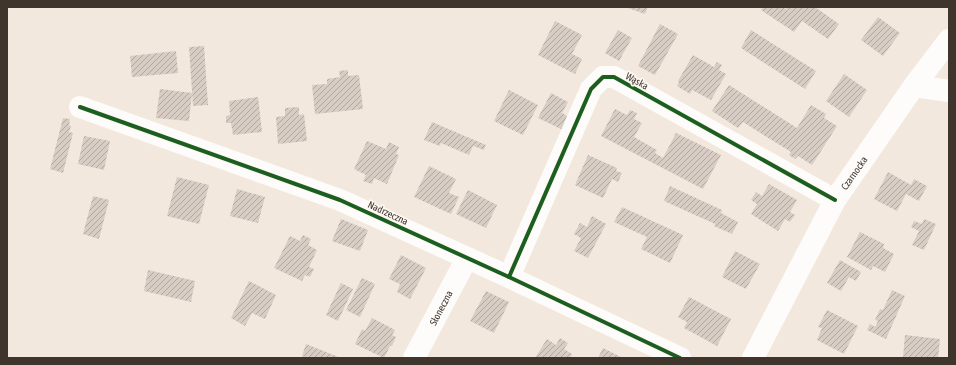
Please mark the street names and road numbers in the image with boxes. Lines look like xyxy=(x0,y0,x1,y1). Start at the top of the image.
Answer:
street label: Wąska xyxy=(624,70,651,92)
street label: Czarnocka xyxy=(838,154,869,192)
street label: Nadrzeczna xyxy=(366,199,410,227)
street label: Słoneczna xyxy=(427,288,455,327)

